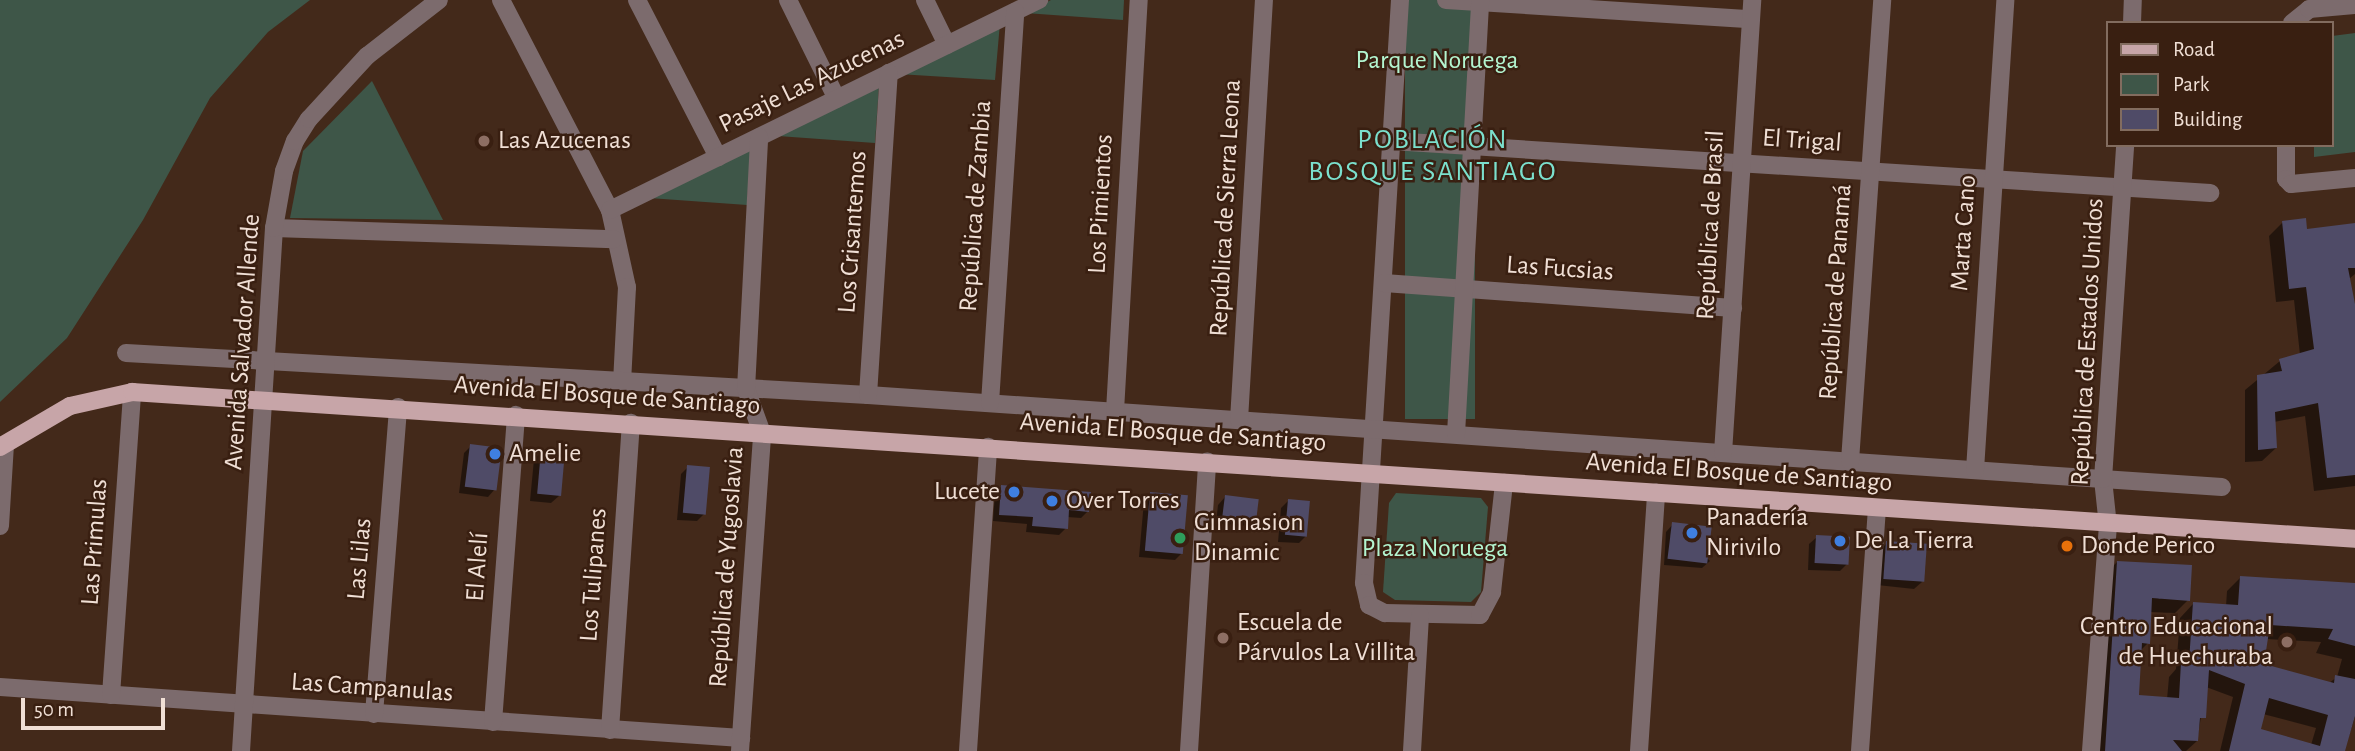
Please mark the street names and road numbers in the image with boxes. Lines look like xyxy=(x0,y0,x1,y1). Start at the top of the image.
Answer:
street label: Pasaje Las Azucenas xyxy=(714,24,910,140)
street label: República de Sierra Leona xyxy=(1204,79,1248,337)
street label: República de Zambia xyxy=(953,99,999,313)
street label: El Trigal xyxy=(1761,123,1843,159)
street label: República de Brasil xyxy=(1690,129,1732,321)
street label: Los Pimientos xyxy=(1082,133,1120,275)
street label: Los Crisantemos xyxy=(832,150,874,314)
street label: Marta Cano xyxy=(1944,174,1984,292)
street label: República de Panamá xyxy=(1813,183,1859,401)
street label: República de Estados Unidos xyxy=(2065,198,2111,486)
street label: Avenida Salvador Allende xyxy=(218,213,268,471)
street label: Las Fucsias xyxy=(1505,250,1615,288)
street label: Avenida El Bosque de Santiago xyxy=(453,370,761,422)
street label: Avenida El Bosque de Santiago xyxy=(1019,407,1327,459)
street label: República de Yugoslavia xyxy=(703,445,751,689)
street label: Avenida El Bosque de Santiago xyxy=(1585,447,1893,499)
street label: Las Primulas xyxy=(75,478,115,606)
street label: Los Tulipanes xyxy=(574,507,614,643)
street label: Las Lilas xyxy=(341,517,379,601)
street label: El Alelí xyxy=(460,531,496,603)
street label: Las Campanulas xyxy=(290,667,454,709)

